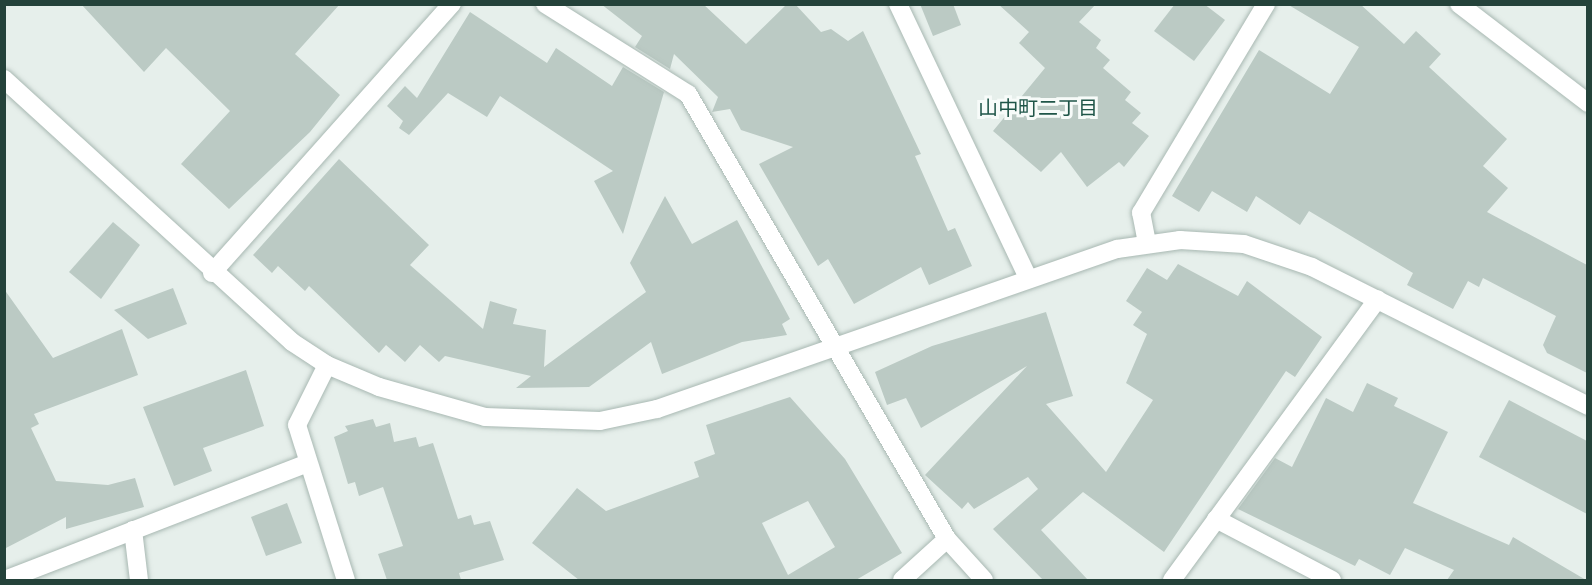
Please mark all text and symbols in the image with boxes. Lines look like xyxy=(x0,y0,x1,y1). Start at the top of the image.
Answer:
district label: 山中町二丁目 xyxy=(978,96,1098,120)

